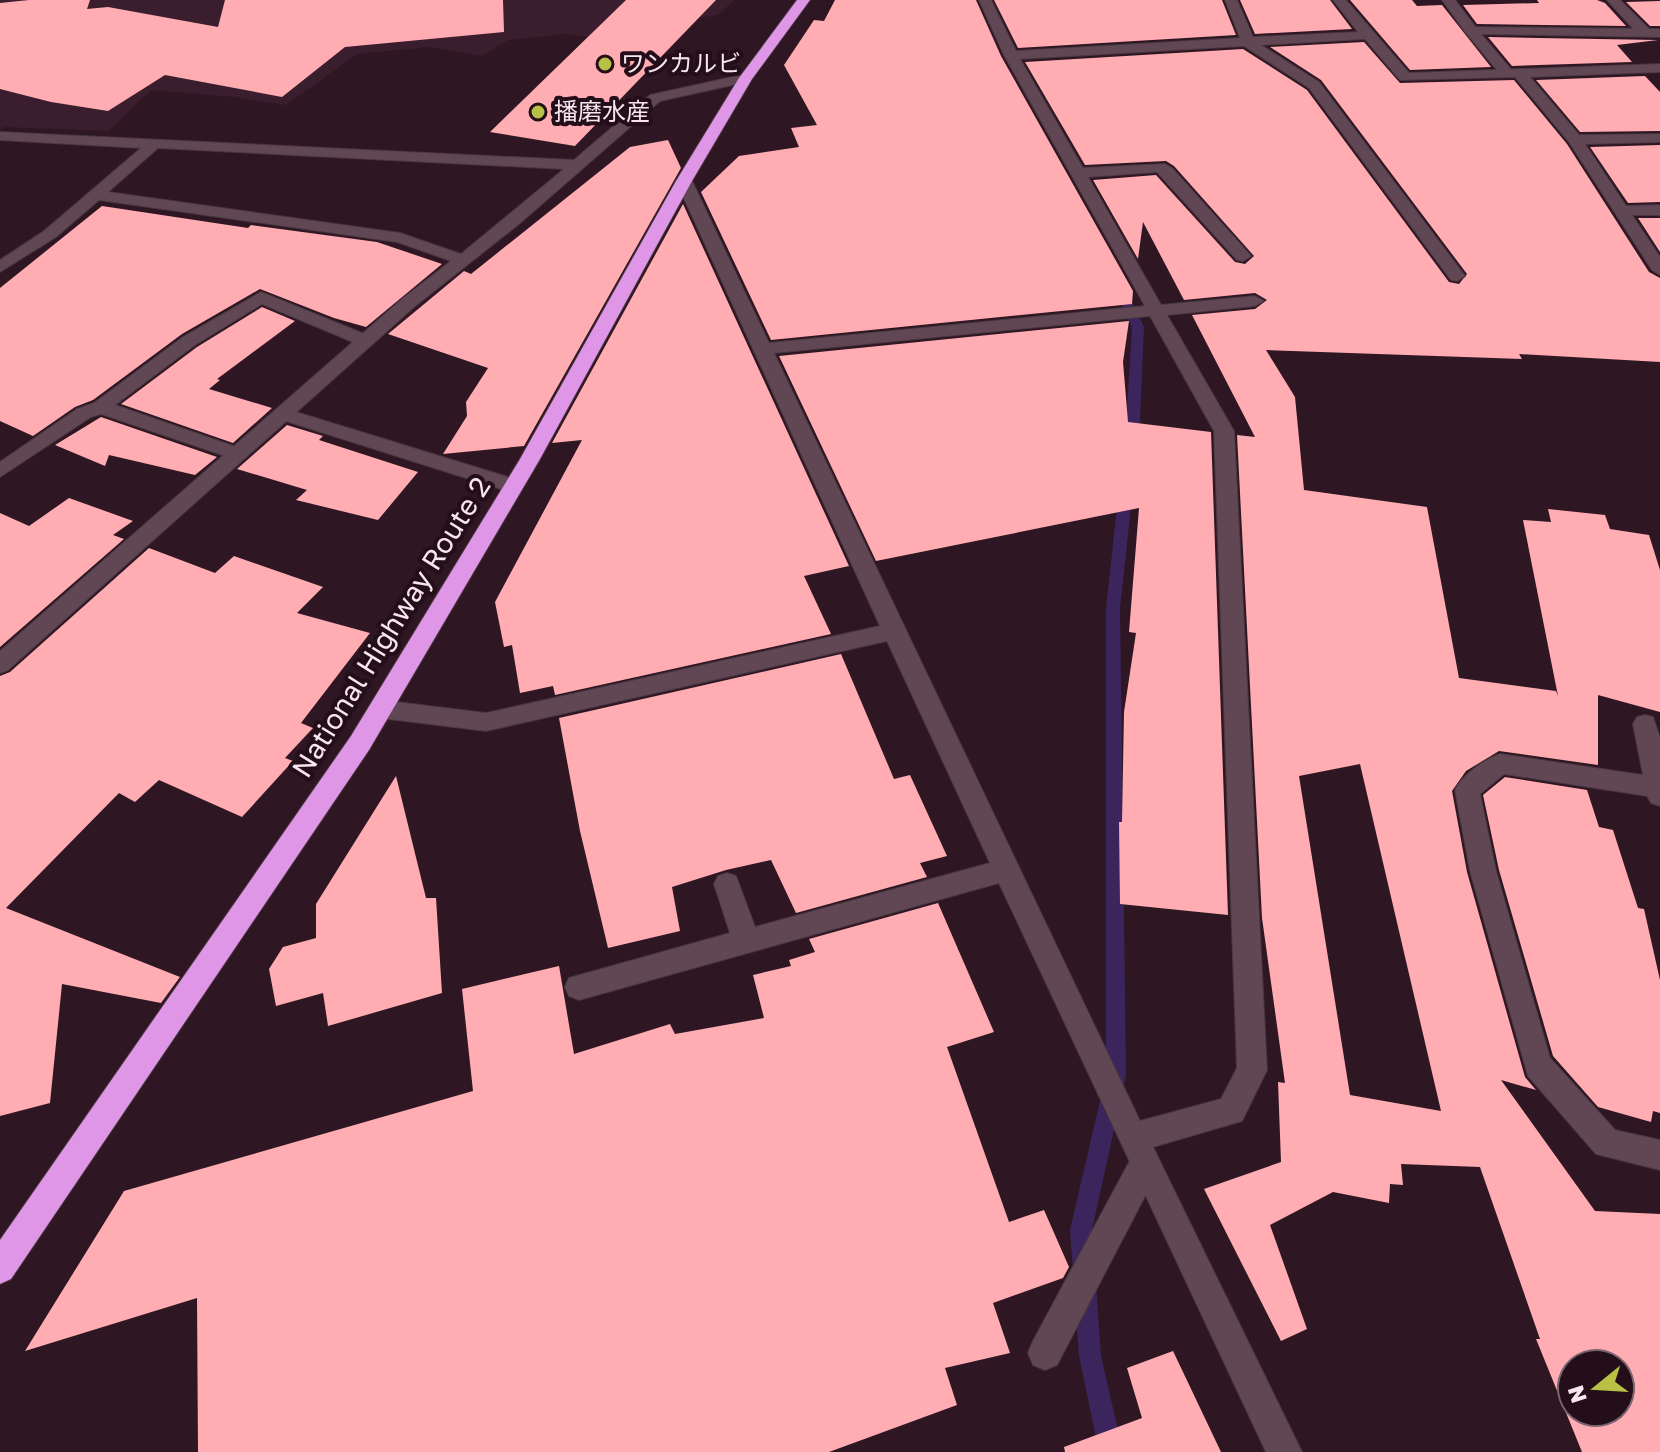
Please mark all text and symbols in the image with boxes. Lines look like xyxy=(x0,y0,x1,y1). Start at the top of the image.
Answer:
place label: ワンカルビ xyxy=(621,48,741,77)
marker: ワンカルビ xyxy=(596,55,614,73)
place label: 播磨水産 xyxy=(554,96,650,125)
marker: 播磨水産 xyxy=(529,103,547,121)
street label: National Highway Route 2 xyxy=(285,471,497,783)
north arrow xyxy=(1556,1348,1636,1428)
text: N xyxy=(1561,1382,1592,1406)

